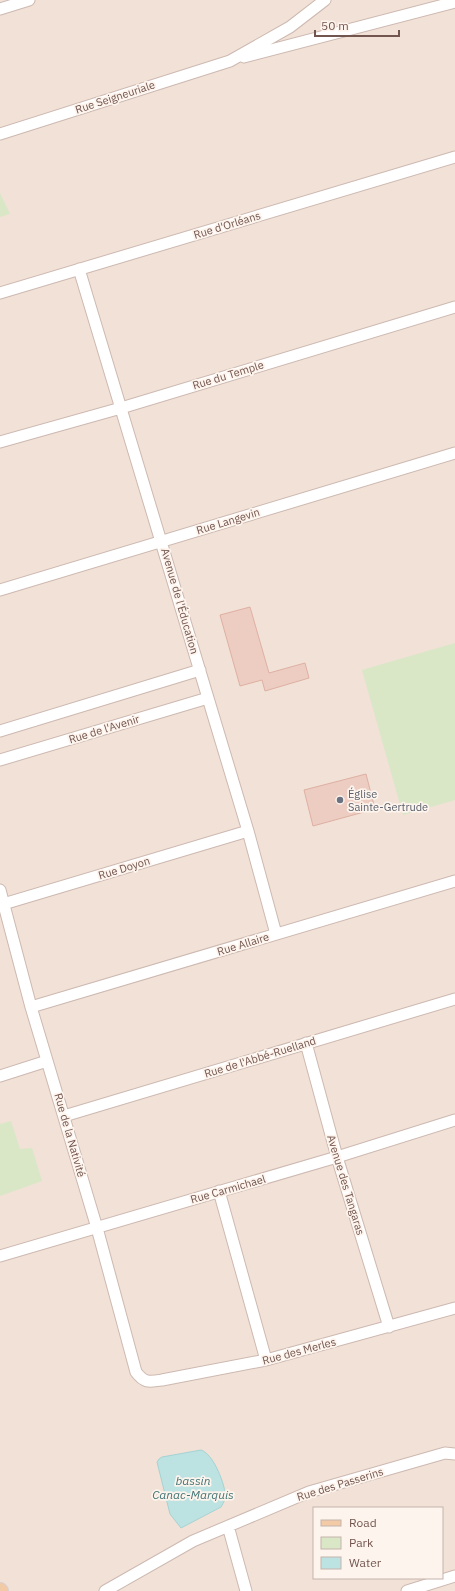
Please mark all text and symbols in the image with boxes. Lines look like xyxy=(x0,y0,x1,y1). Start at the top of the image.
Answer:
scale bar xyxy=(315,12,399,38)
text: 50 m xyxy=(321,18,349,33)
street label: Rue Seigneuriale xyxy=(73,77,157,117)
street label: Rue d'Orléans xyxy=(192,208,262,242)
street label: Rue du Temple xyxy=(191,358,265,392)
street label: Rue Langevin xyxy=(195,505,261,537)
street label: Avenue de l'Éducation xyxy=(158,547,202,655)
street label: Rue de l'Avenir xyxy=(67,712,141,746)
place label: Église Sainte-Gertrude xyxy=(348,787,428,814)
marker: Église Sainte-Gertrude xyxy=(335,795,345,805)
street label: Rue Doyon xyxy=(96,854,152,882)
street label: Rue Allaire xyxy=(215,929,271,959)
street label: Rue de l'Abbé-Ruelland xyxy=(202,1033,318,1081)
street label: Rue de la Nativité xyxy=(51,1091,89,1179)
street label: Avenue des Tangaras xyxy=(324,1133,368,1237)
street label: Rue Carmichael xyxy=(189,1172,267,1206)
street label: Rue des Merles xyxy=(261,1334,337,1368)
street label: Rue des Passerins xyxy=(295,1464,385,1504)
water label: bassin Canac-Marquis xyxy=(152,1473,234,1502)
legend xyxy=(313,1507,443,1579)
text: Road xyxy=(349,1515,377,1530)
text: Park xyxy=(349,1535,374,1550)
text: Water xyxy=(349,1555,382,1570)

